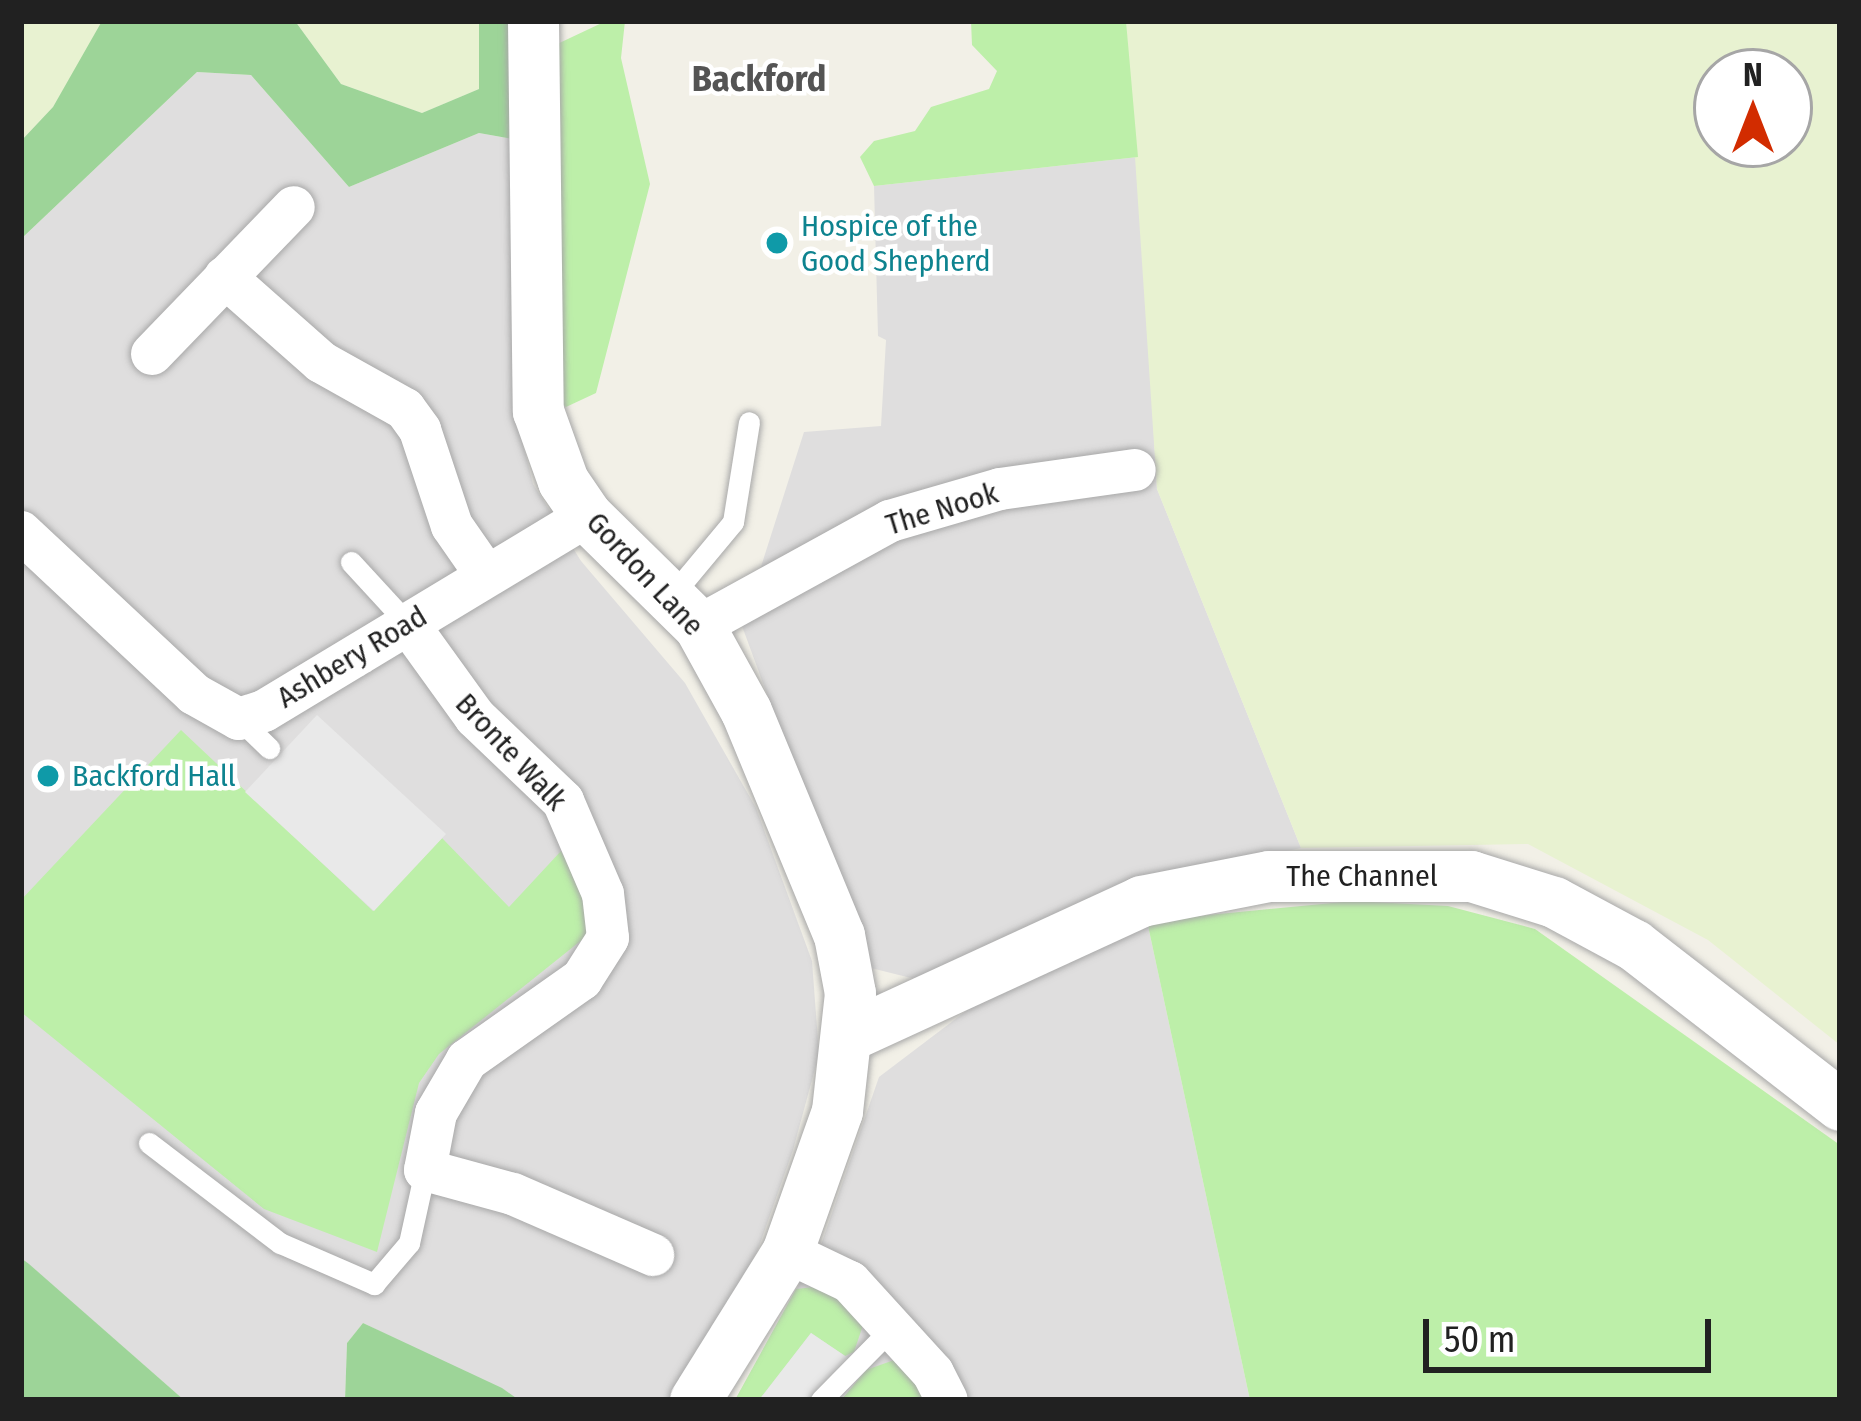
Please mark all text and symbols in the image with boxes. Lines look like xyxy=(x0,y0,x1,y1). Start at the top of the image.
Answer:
north arrow xyxy=(1693,48,1813,168)
text: N xyxy=(1743,55,1763,95)
district label: Backford xyxy=(692,58,826,102)
place label: Hospice of the Good Shepherd xyxy=(801,208,991,278)
marker: Hospice of the Good Shepherd xyxy=(764,230,790,256)
street label: The Nook xyxy=(882,475,1002,543)
street label: Gordon Lane xyxy=(579,505,711,643)
street label: Ashbery Road xyxy=(271,598,433,716)
street label: Bronte Walk xyxy=(448,686,574,818)
place label: Backford Hall xyxy=(72,758,236,794)
marker: Backford Hall xyxy=(35,763,61,789)
street label: The Channel xyxy=(1286,858,1438,894)
scale bar xyxy=(1429,1295,1717,1369)
text: 50 m xyxy=(1444,1318,1515,1362)

